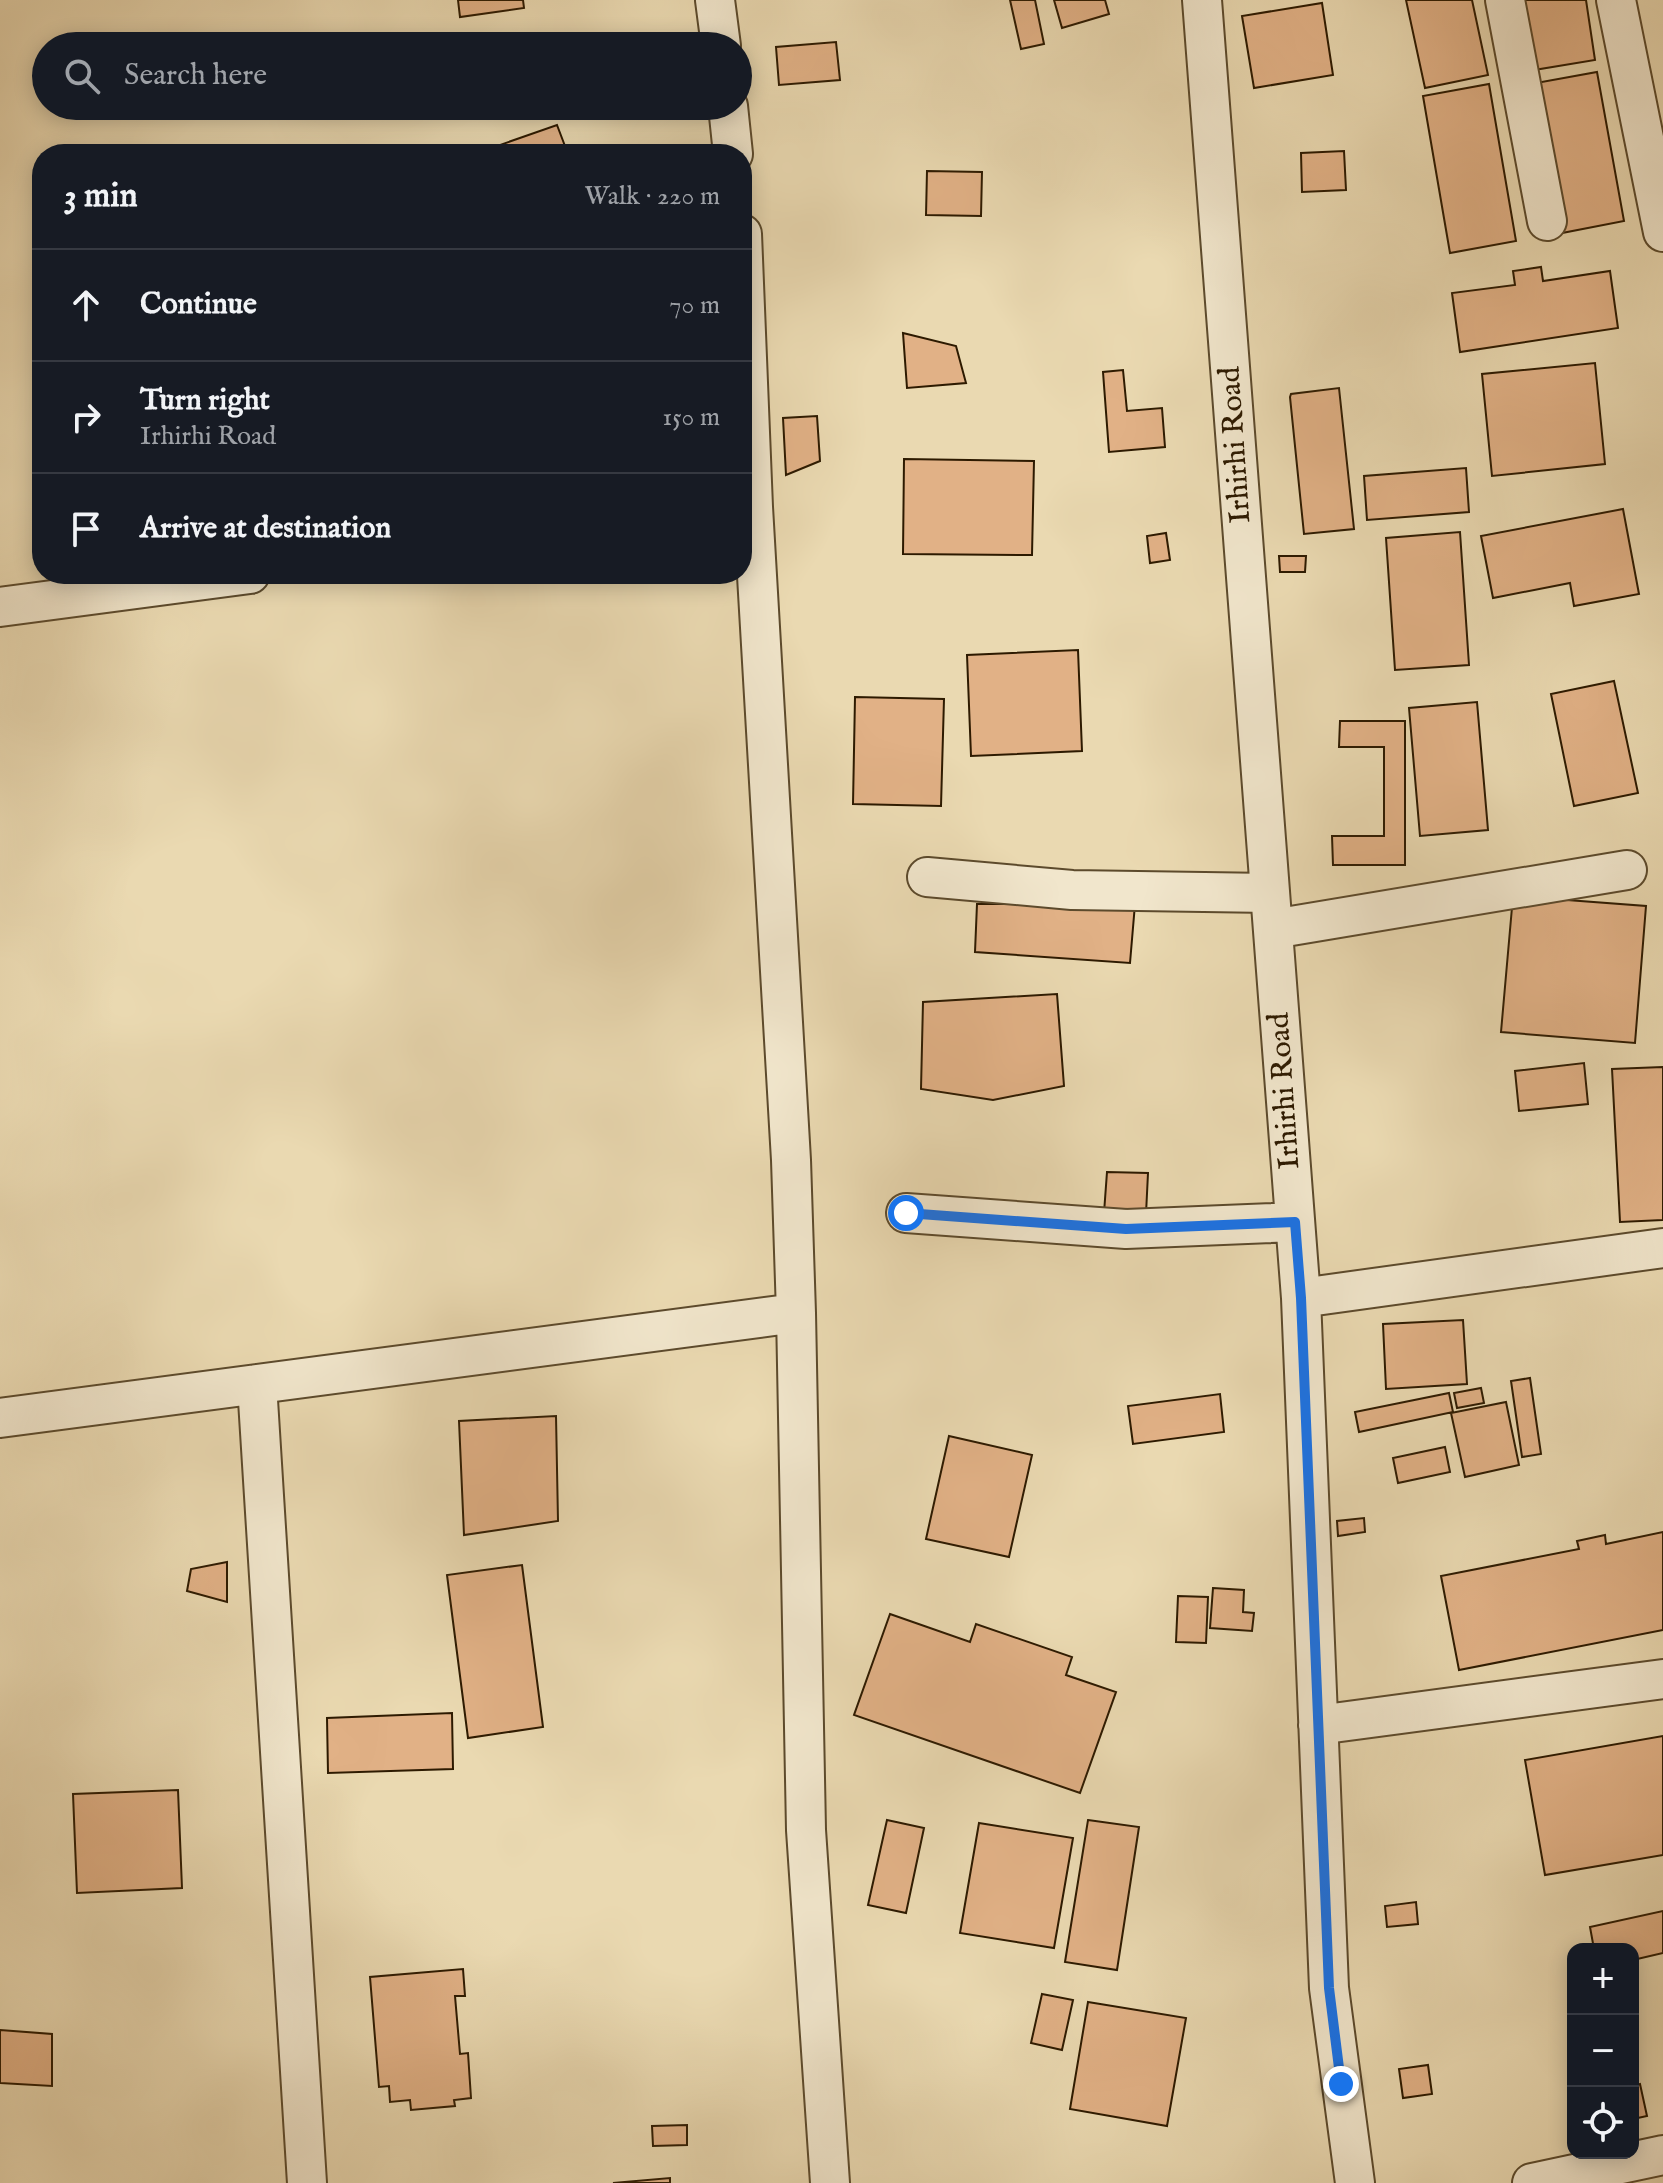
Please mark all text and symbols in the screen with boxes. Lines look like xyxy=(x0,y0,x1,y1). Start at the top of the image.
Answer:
search box xyxy=(32,32,752,120)
icon: search xyxy=(60,54,104,98)
text: Search here xyxy=(124,57,267,95)
text: 3 min xyxy=(64,175,138,218)
text: Walk · 220 m xyxy=(585,180,720,213)
icon: ahead xyxy=(64,283,108,327)
text: Continue xyxy=(140,286,257,324)
text: 70 m xyxy=(669,289,720,322)
street label: Irhirhi Road xyxy=(1211,364,1260,525)
text: Turn right xyxy=(140,382,270,420)
icon: right xyxy=(64,395,108,439)
text: 150 m xyxy=(662,401,720,434)
text: Irhirhi Road xyxy=(140,420,276,453)
icon: arrive xyxy=(64,507,108,551)
text: Arrive at destination xyxy=(140,510,391,548)
street label: Irhirhi Road xyxy=(1260,1010,1309,1171)
route start xyxy=(888,1195,924,1231)
map controls xyxy=(1567,1943,1639,2159)
button: + xyxy=(1567,1943,1639,2015)
button: − xyxy=(1567,2015,1639,2087)
route end xyxy=(1323,2066,1359,2102)
button: locate xyxy=(1567,2087,1639,2159)

